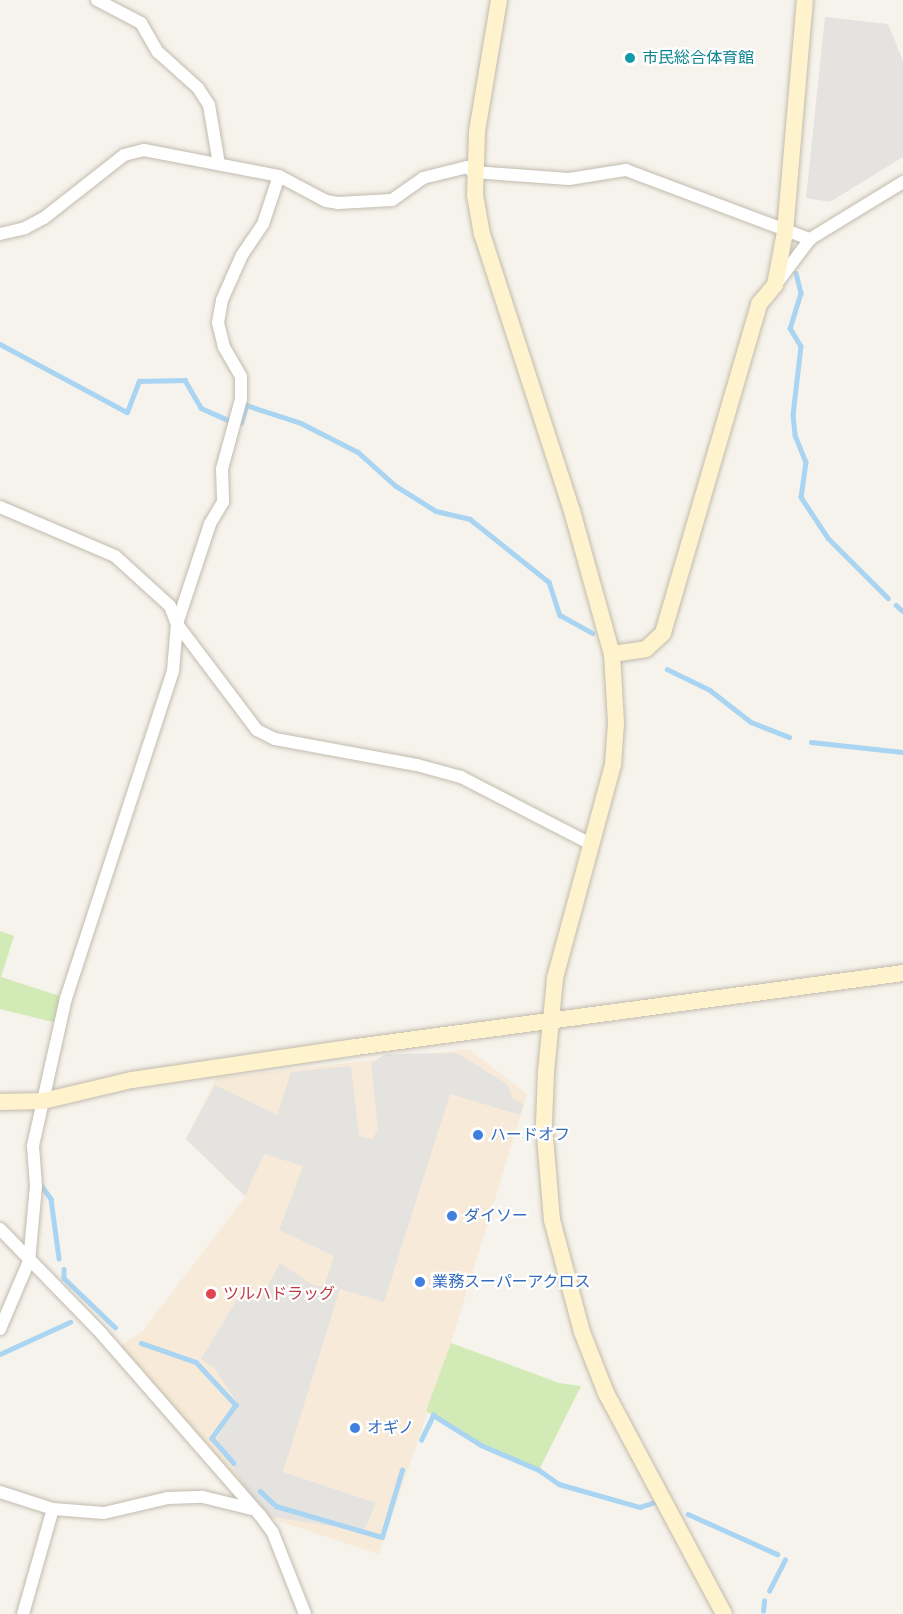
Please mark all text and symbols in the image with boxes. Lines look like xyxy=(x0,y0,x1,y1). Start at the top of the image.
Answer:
place label: 市民総合体育館 xyxy=(642,48,754,68)
marker: 市民総合体育館 xyxy=(623,51,637,65)
place label: ハードオフ xyxy=(490,1125,570,1145)
marker: ハードオフ xyxy=(471,1128,485,1142)
place label: ダイソー xyxy=(464,1206,528,1226)
marker: ダイソー xyxy=(445,1209,459,1223)
place label: 業務スーパーアクロス xyxy=(432,1272,592,1292)
marker: 業務スーパーアクロス xyxy=(413,1275,427,1289)
place label: ツルハドラッグ xyxy=(223,1284,335,1304)
marker: ツルハドラッグ xyxy=(204,1287,218,1301)
place label: オギノ xyxy=(367,1418,415,1438)
marker: オギノ xyxy=(348,1421,362,1435)

